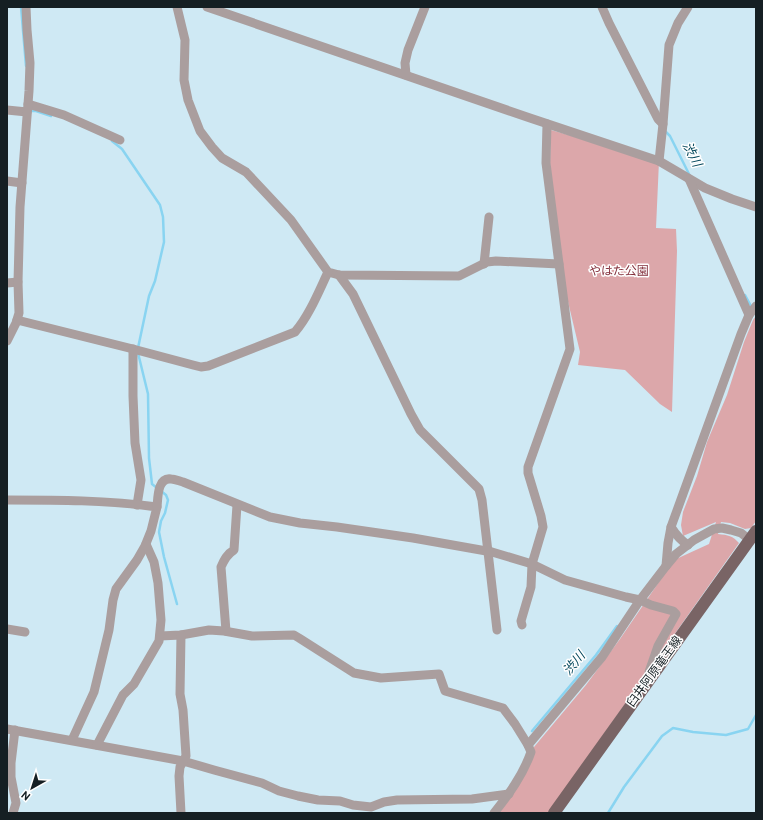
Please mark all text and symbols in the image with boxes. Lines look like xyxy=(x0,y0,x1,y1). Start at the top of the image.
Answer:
water label: 渋川 xyxy=(678,140,705,172)
park label: やはた公園 xyxy=(589,264,649,280)
street label: 臼井阿原竜王線 xyxy=(624,633,686,711)
water label: 渋川 xyxy=(561,647,591,679)
north arrow xyxy=(12,768,52,808)
text: N xyxy=(19,787,34,803)

